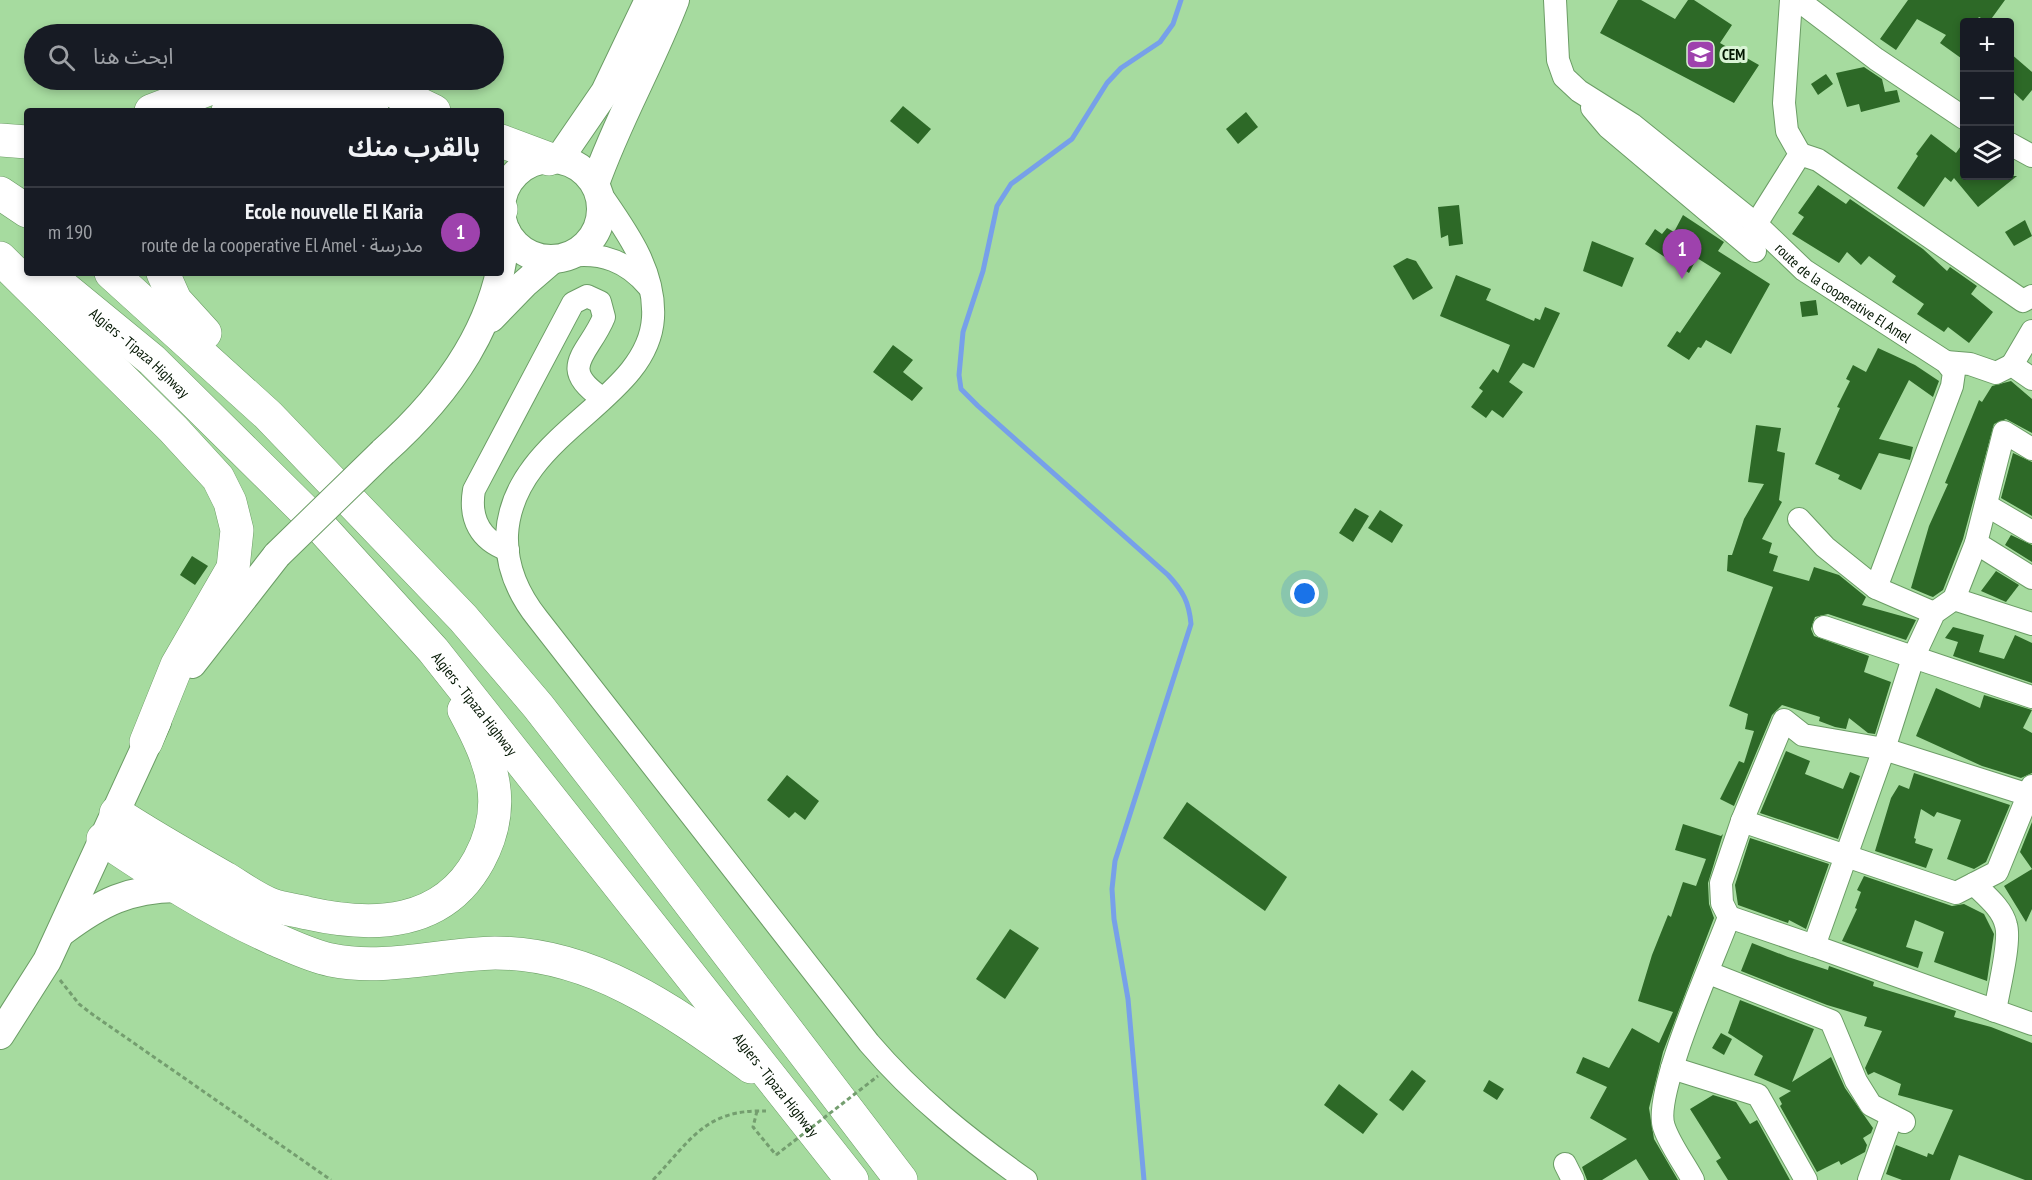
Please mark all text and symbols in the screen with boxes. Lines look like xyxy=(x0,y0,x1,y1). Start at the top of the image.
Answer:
map controls xyxy=(1960,18,2014,180)
button: + xyxy=(1960,18,2014,72)
search box xyxy=(24,24,504,90)
school or university icon: CEM xyxy=(1685,38,1717,70)
icon: search xyxy=(45,41,78,74)
text: ابحث هنا xyxy=(93,42,173,70)
place label: CEM xyxy=(1722,45,1745,64)
button: − xyxy=(1960,72,2014,126)
button: layers xyxy=(1960,126,2014,180)
text: بالقرب منك xyxy=(348,130,480,163)
text: Ecole nouvelle El Karia xyxy=(245,197,423,225)
text: 190 m xyxy=(48,219,92,245)
text: 1 xyxy=(456,219,465,245)
pin: 1 xyxy=(1662,230,1702,279)
text: مدرسة · route de la cooperative El Amel xyxy=(141,232,423,258)
street label: route de la cooperative El Amel xyxy=(1772,238,1915,347)
street label: Algiers - Tipaza Highway xyxy=(86,303,194,402)
your location xyxy=(1290,579,1319,608)
street label: Algiers - Tipaza Highway xyxy=(428,648,522,759)
street label: Algiers - Tipaza Highway xyxy=(730,1029,824,1141)

